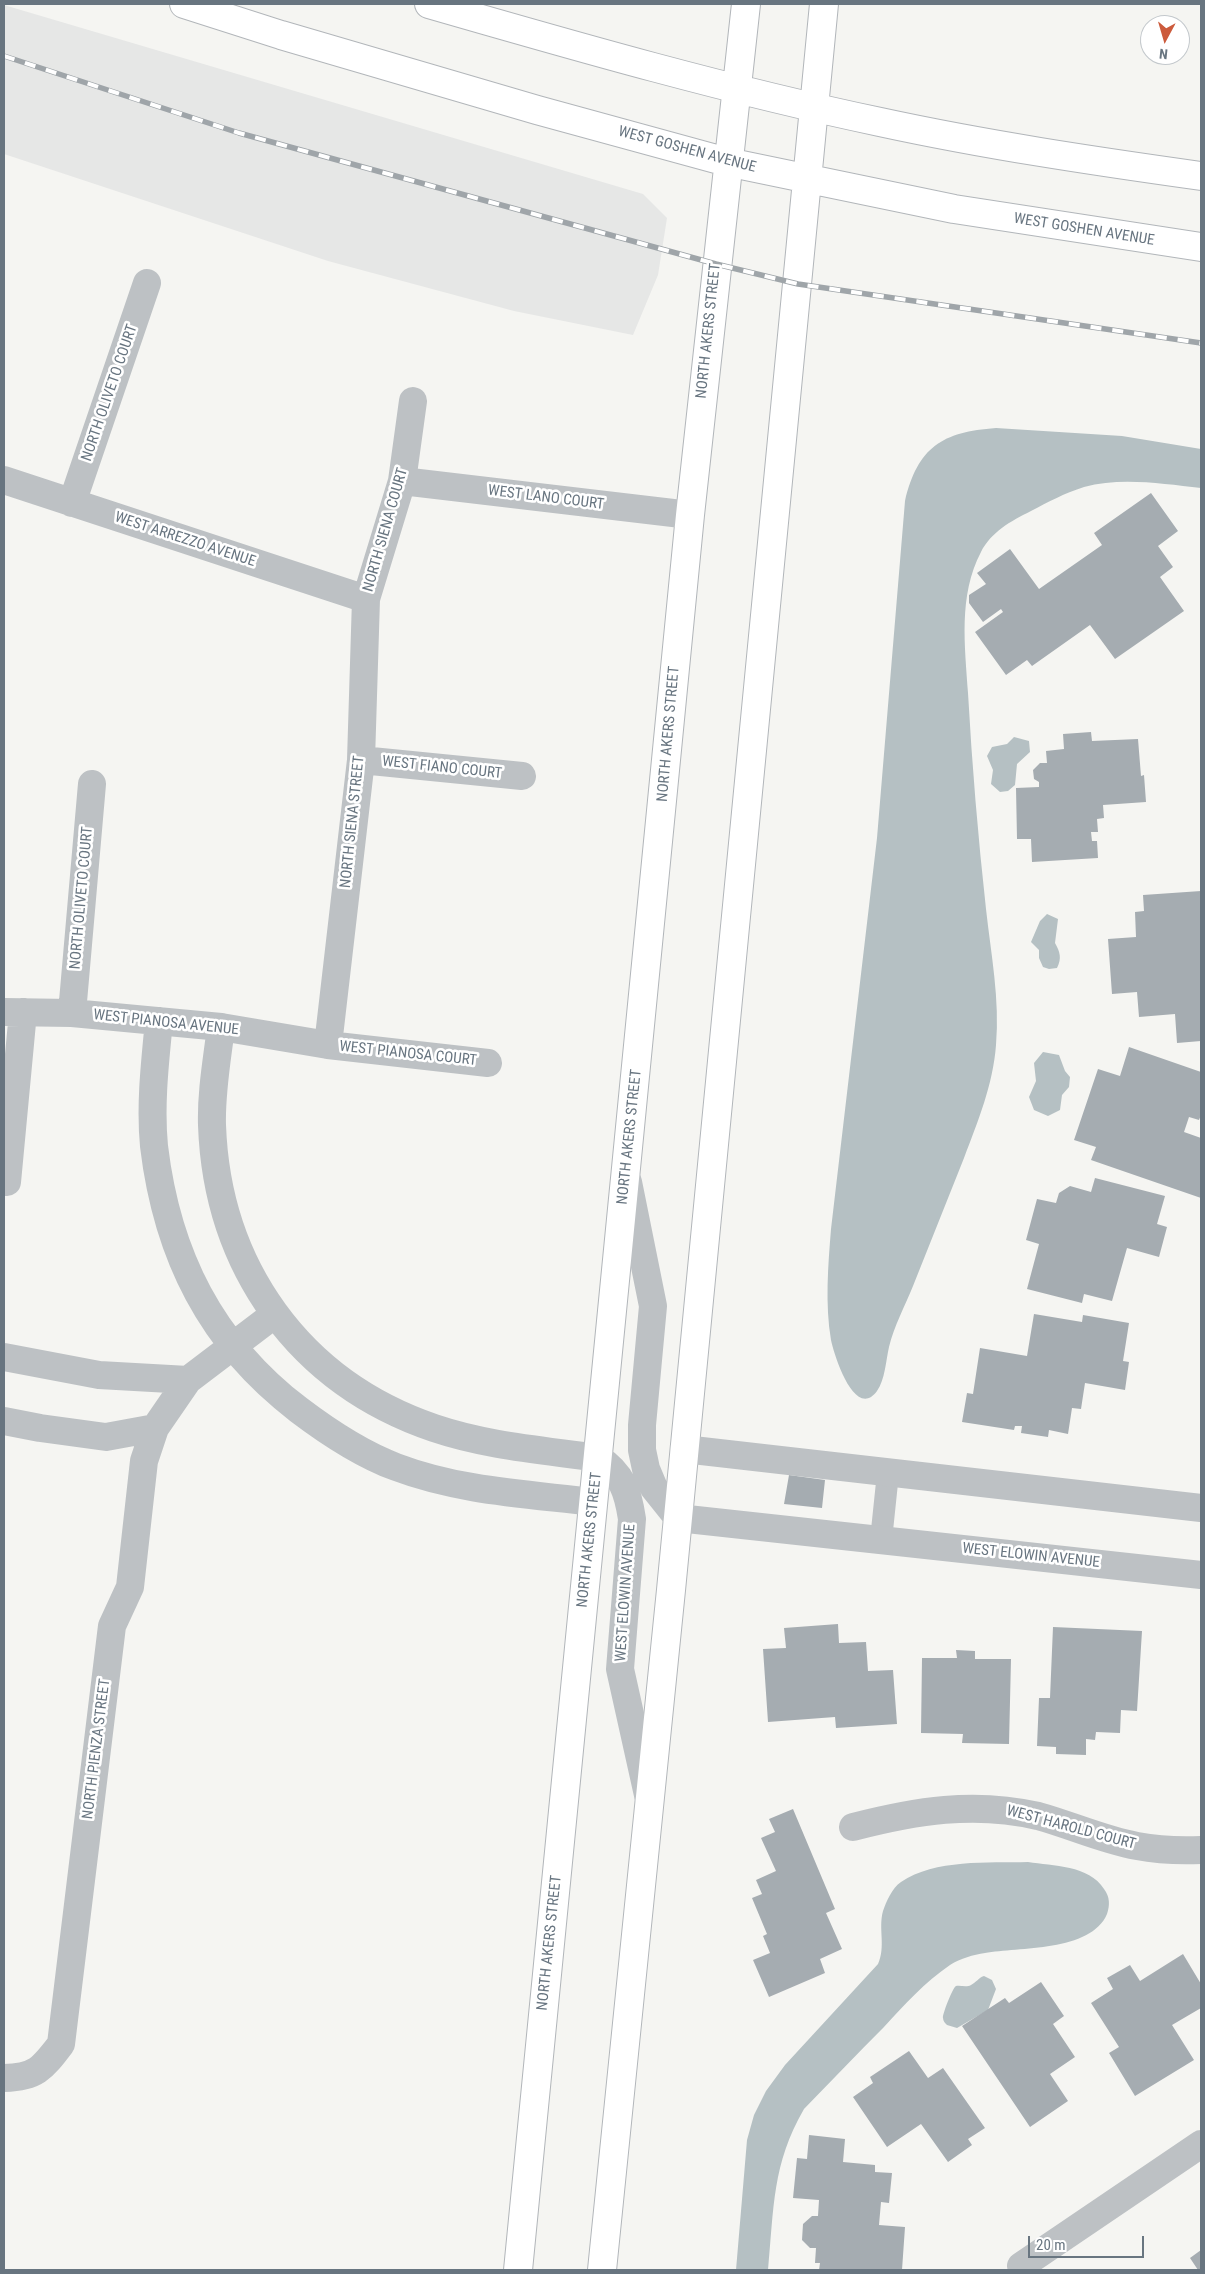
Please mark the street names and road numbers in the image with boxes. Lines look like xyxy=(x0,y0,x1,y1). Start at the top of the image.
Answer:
street label: WEST GOSHEN AVENUE xyxy=(616,123,758,177)
street label: WEST GOSHEN AVENUE xyxy=(1012,210,1156,250)
street label: NORTH AKERS STREET xyxy=(693,262,725,400)
street label: NORTH OLIVETO COURT xyxy=(78,322,142,464)
street label: NORTH SIENA COURT xyxy=(360,466,412,594)
street label: WEST LANO COURT xyxy=(487,482,605,514)
street label: WEST ARREZZO AVENUE xyxy=(112,509,258,571)
street label: NORTH AKERS STREET xyxy=(654,665,684,803)
street label: WEST FIANO COURT xyxy=(381,753,503,783)
street label: NORTH SIENA STREET xyxy=(337,755,369,889)
street label: NORTH OLIVETO COURT xyxy=(67,826,97,970)
street label: WEST PIANOSA AVENUE xyxy=(92,1006,240,1040)
street label: WEST PIANOSA COURT xyxy=(338,1038,478,1070)
street label: NORTH AKERS STREET xyxy=(614,1068,646,1206)
street label: NORTH AKERS STREET xyxy=(574,1471,606,1609)
street label: WEST ELOWIN AVENUE xyxy=(612,1524,640,1662)
street label: WEST ELOWIN AVENUE xyxy=(961,1540,1101,1572)
street label: NORTH PIENZA STREET xyxy=(79,1678,115,1820)
street label: WEST HAROLD COURT xyxy=(1004,1802,1138,1854)
street label: NORTH AKERS STREET xyxy=(534,1874,566,2012)

